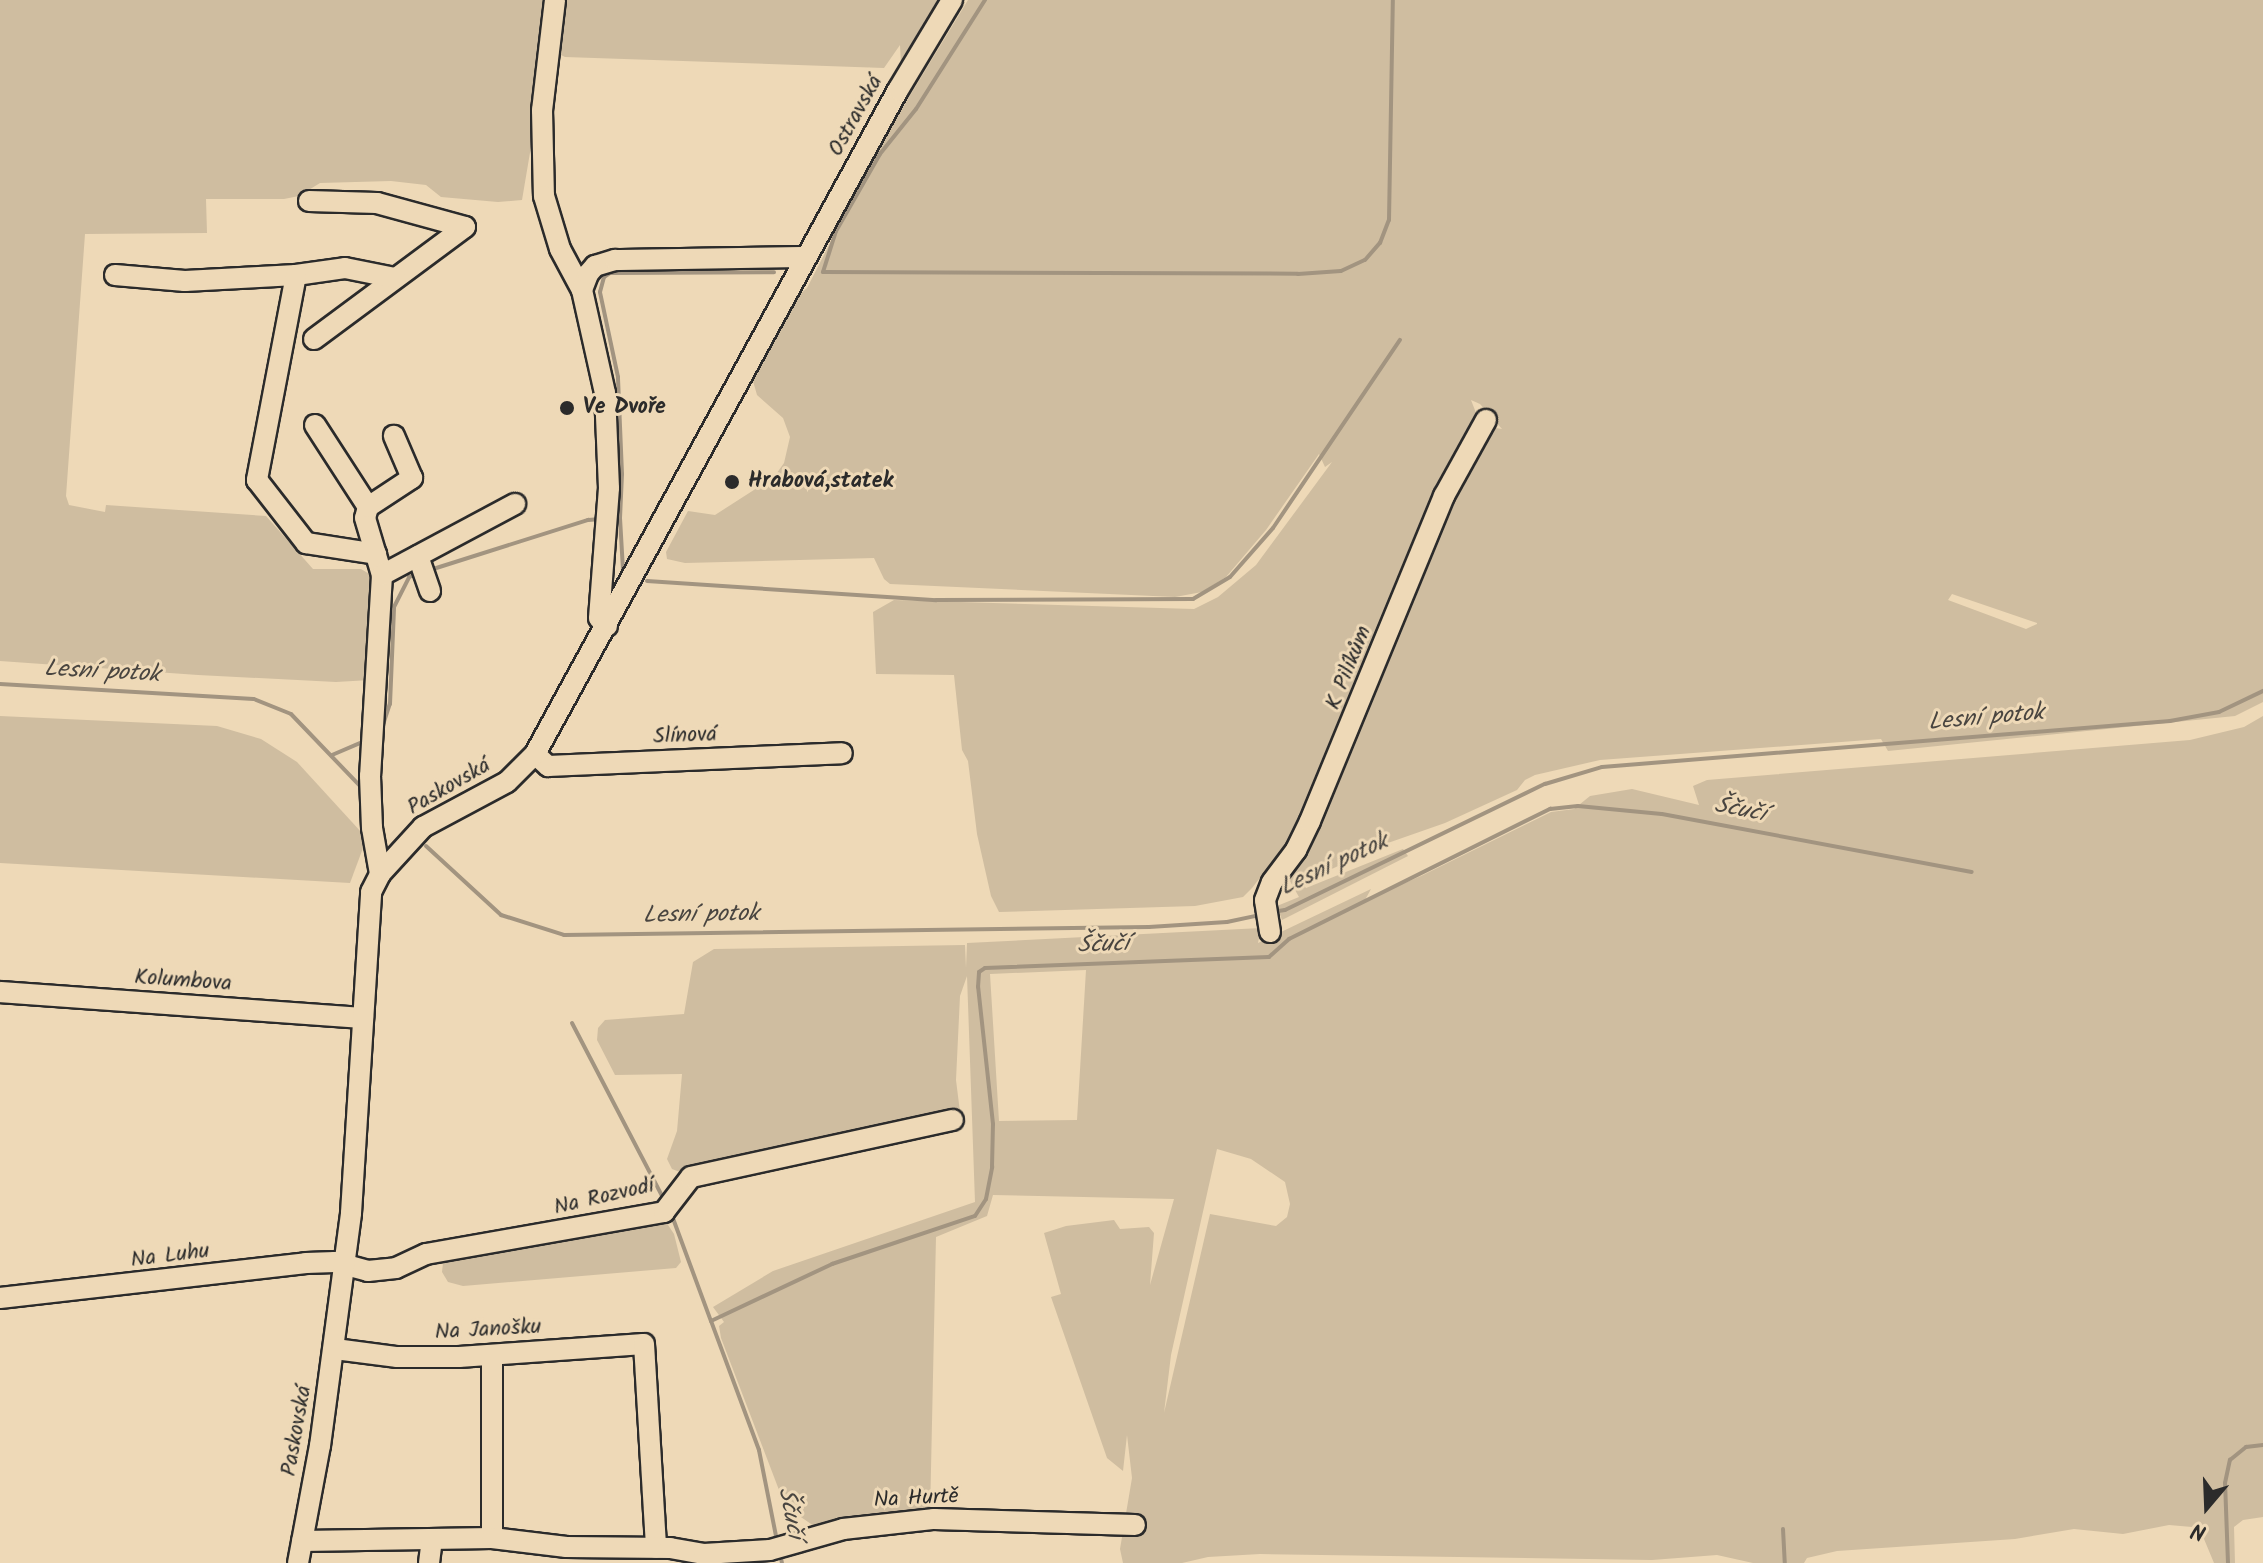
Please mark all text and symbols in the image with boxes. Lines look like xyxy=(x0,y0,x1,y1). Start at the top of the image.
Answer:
street label: Ostravská xyxy=(823,71,889,161)
place label: Ve Dvoře xyxy=(583,395,666,421)
marker: Ve Dvoře xyxy=(558,399,576,417)
place label: Hrabová,statek xyxy=(748,469,893,495)
marker: Hrabová,statek xyxy=(723,473,741,491)
street label: K Pilíkům xyxy=(1320,622,1378,714)
water label: Lesní potok xyxy=(43,655,161,689)
water label: Lesní potok xyxy=(1927,699,2045,737)
street label: Slínová xyxy=(653,722,717,750)
street label: Paskovská xyxy=(403,753,495,821)
water label: Ščučí xyxy=(1712,791,1768,829)
water label: Lesní potok xyxy=(1275,827,1393,903)
water label: Lesní potok xyxy=(643,900,759,930)
water label: Ščučí xyxy=(1077,930,1129,960)
street label: Kolumbova xyxy=(133,964,233,998)
street label: Na Rozvodí xyxy=(551,1173,657,1221)
street label: Na Luhu xyxy=(129,1238,211,1274)
street label: Na Janošku xyxy=(434,1314,542,1346)
street label: Paskovská xyxy=(276,1384,318,1478)
north arrow xyxy=(2167,1467,2247,1547)
street label: Na Hurtě xyxy=(873,1484,959,1514)
water label: Ščučí xyxy=(771,1485,809,1541)
text: N xyxy=(2187,1511,2211,1549)

